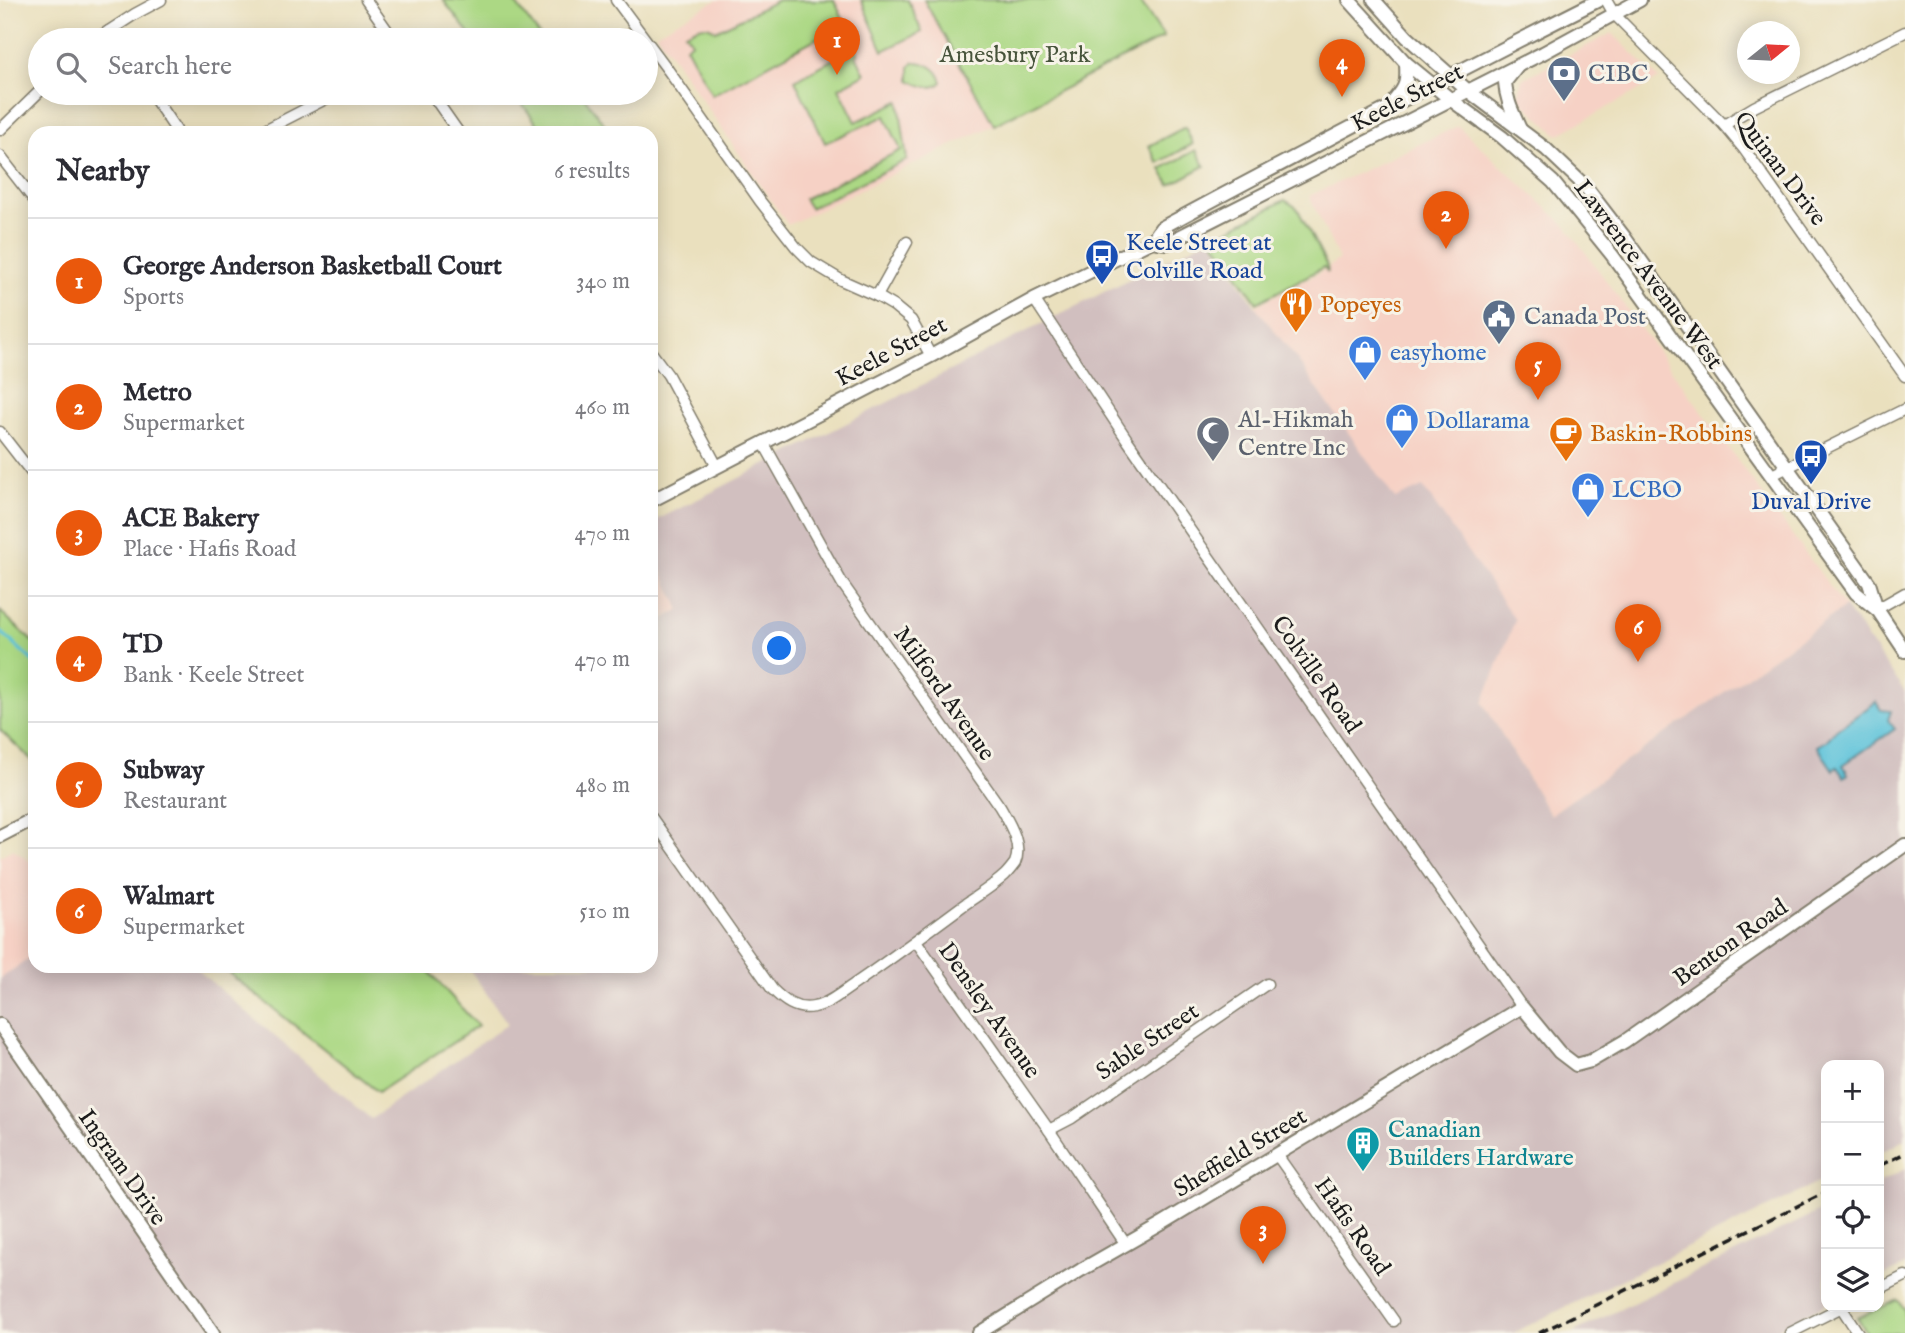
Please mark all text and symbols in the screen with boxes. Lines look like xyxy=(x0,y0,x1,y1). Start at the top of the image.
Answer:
pin: 1 xyxy=(814,17,860,75)
north arrow xyxy=(1737,21,1800,84)
search box xyxy=(28,28,658,105)
pin: 4 xyxy=(1319,39,1365,97)
park label: Amesbury Park xyxy=(939,40,1091,71)
icon: search xyxy=(52,48,90,86)
text: Search here xyxy=(108,50,232,83)
bank icon: CIBC xyxy=(1545,54,1583,103)
street label: Keele Street xyxy=(1346,57,1469,140)
place label: CIBC xyxy=(1588,59,1649,90)
street label: Quinan Drive xyxy=(1727,105,1833,232)
text: Nearby xyxy=(56,153,149,191)
text: 6 results xyxy=(554,157,630,186)
street label: Lawrence Avenue West xyxy=(1566,174,1729,376)
pin: 2 xyxy=(1423,191,1469,249)
place label: Keele Street at Colville Road xyxy=(1126,228,1272,287)
bus stop icon: Keele Street at Colville Road xyxy=(1083,237,1121,286)
text: George Anderson Basketball Court xyxy=(123,250,502,283)
text: 1 xyxy=(75,267,83,296)
text: 340 m xyxy=(576,267,630,296)
text: Sports xyxy=(123,283,184,312)
restaurant icon: Popeyes xyxy=(1277,285,1315,334)
place label: Popeyes xyxy=(1320,290,1401,321)
public building icon: Canada Post xyxy=(1480,297,1518,346)
place label: Canada Post xyxy=(1524,302,1646,333)
street label: Keele Street xyxy=(831,310,953,395)
shop icon: easyhome xyxy=(1346,333,1384,382)
place label: easyhome xyxy=(1390,338,1486,369)
pin: 5 xyxy=(1515,342,1561,400)
text: Metro xyxy=(123,376,192,409)
text: 2 xyxy=(74,393,84,422)
text: 460 m xyxy=(575,393,630,422)
shop icon: Dollarama xyxy=(1383,401,1421,450)
place label: Al-Hikmah Centre Inc xyxy=(1237,405,1354,464)
place label: Dollarama xyxy=(1426,406,1530,437)
text: Supermarket xyxy=(123,409,245,438)
mosque icon: Al-Hikmah Centre Inc xyxy=(1194,414,1232,463)
cafe icon: Baskin-Robbins xyxy=(1547,414,1585,463)
place label: Baskin-Robbins xyxy=(1590,419,1752,450)
bus stop icon: Duval Drive xyxy=(1792,437,1830,486)
shop icon: LCBO xyxy=(1569,470,1607,519)
place label: LCBO xyxy=(1612,475,1682,506)
place label: Duval Drive xyxy=(1751,487,1871,518)
text: ACE Bakery xyxy=(123,502,259,535)
text: 3 xyxy=(75,519,83,548)
text: 470 m xyxy=(575,519,630,548)
text: Place · Hafis Road xyxy=(123,535,296,564)
pin: 6 xyxy=(1615,604,1661,662)
street label: Colville Road xyxy=(1264,610,1368,740)
street label: Milford Avenue xyxy=(886,621,1002,767)
text: TD xyxy=(123,628,163,661)
your location xyxy=(762,631,796,665)
text: 4 xyxy=(73,645,85,674)
text: 470 m xyxy=(575,645,630,674)
text: Bank · Keele Street xyxy=(123,661,304,690)
text: Subway xyxy=(123,754,204,787)
text: 5 xyxy=(75,771,83,800)
text: 480 m xyxy=(576,771,630,800)
text: Restaurant xyxy=(123,787,227,816)
text: Walmart xyxy=(123,880,214,913)
street label: Benton Road xyxy=(1668,892,1794,994)
text: 6 xyxy=(74,897,84,926)
text: 510 m xyxy=(579,897,630,926)
text: Supermarket xyxy=(123,913,245,942)
street label: Densley Avenue xyxy=(930,937,1047,1085)
street label: Sable Street xyxy=(1090,996,1205,1088)
map controls xyxy=(1821,1060,1884,1312)
button: + xyxy=(1821,1060,1884,1123)
street label: Sheffield Street xyxy=(1169,1101,1313,1205)
street label: Ingram Drive xyxy=(70,1104,173,1232)
place label: Canadian Builders Hardware xyxy=(1388,1115,1574,1174)
button: − xyxy=(1821,1123,1884,1186)
building icon: Canadian Builders Hardware xyxy=(1344,1124,1382,1173)
street label: Hafis Road xyxy=(1307,1172,1397,1282)
button: locate xyxy=(1821,1186,1884,1249)
pin: 3 xyxy=(1240,1206,1286,1264)
button: layers xyxy=(1821,1249,1884,1312)

